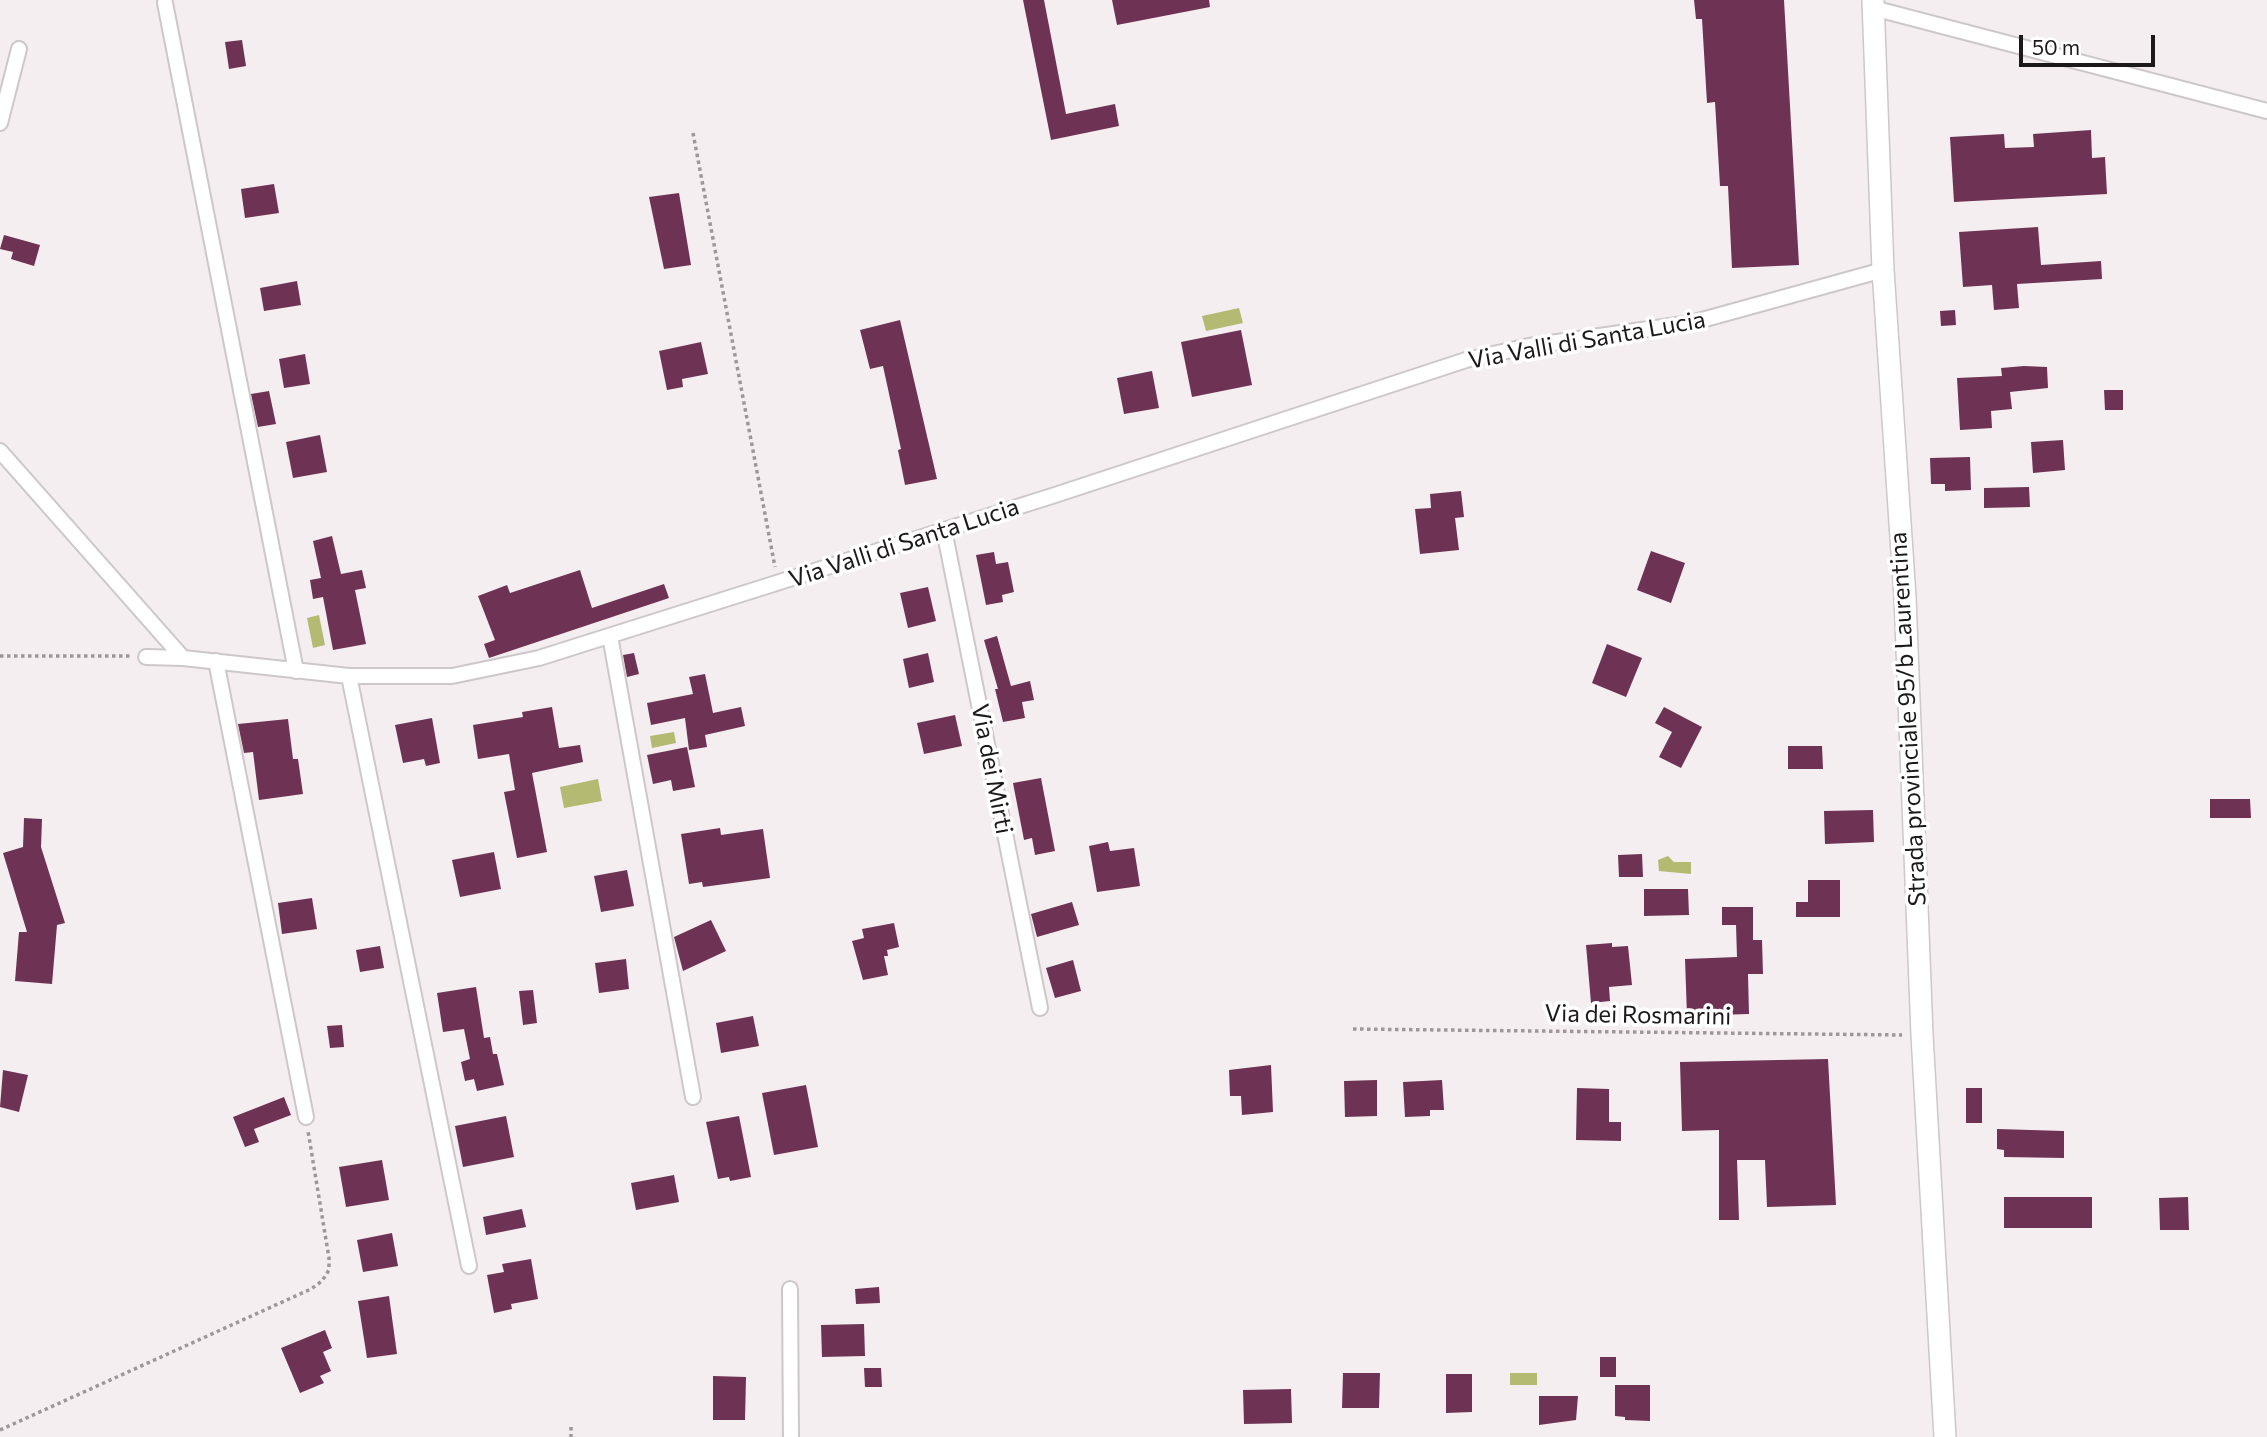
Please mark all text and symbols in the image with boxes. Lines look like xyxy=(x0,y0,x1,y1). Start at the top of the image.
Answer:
scale bar xyxy=(2022,21,2158,65)
text: 50 m xyxy=(2032,34,2080,59)
street label: Via Valli di Santa Lucia xyxy=(1466,305,1708,375)
street label: Via Valli di Santa Lucia xyxy=(785,492,1023,594)
street label: Strada provinciale 95/b Laurentina xyxy=(1884,531,1932,907)
street label: Via dei Mirti xyxy=(965,702,1019,836)
street label: Via dei Rosmarini xyxy=(1544,999,1732,1031)

